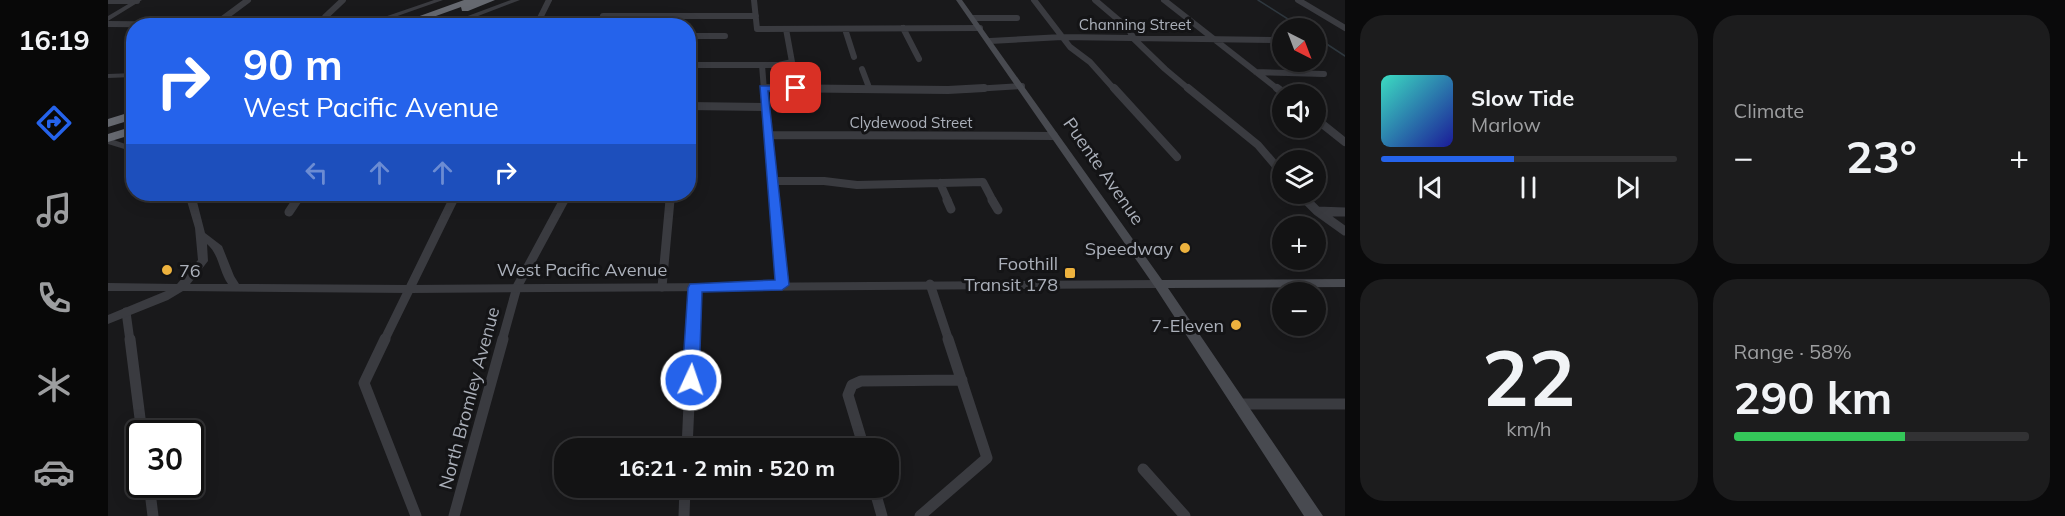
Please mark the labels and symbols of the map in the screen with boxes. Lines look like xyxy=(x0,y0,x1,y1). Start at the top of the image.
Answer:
street label: Channing Street xyxy=(1079,15,1191,34)
north arrow xyxy=(1272,18,1326,72)
pin xyxy=(770,62,821,113)
street label: Clydewood Street xyxy=(849,113,973,132)
street label: Puente Avenue xyxy=(1059,113,1149,229)
place label: Speedway xyxy=(1085,237,1173,260)
marker: Speedway xyxy=(1178,241,1192,255)
place label: Foothill Transit 178 xyxy=(964,252,1058,296)
street label: West Pacific Avenue xyxy=(497,258,667,281)
place label: 76 xyxy=(179,259,201,282)
marker: 76 xyxy=(160,263,174,277)
marker: Foothill Transit 178 xyxy=(1063,266,1077,280)
street label: North Bromley Avenue xyxy=(434,304,504,492)
place label: 7-Eleven xyxy=(1151,314,1224,337)
marker: 7-Eleven xyxy=(1229,318,1243,332)
position arrow xyxy=(659,348,723,412)
speed limit sign: 30 xyxy=(126,420,204,498)

